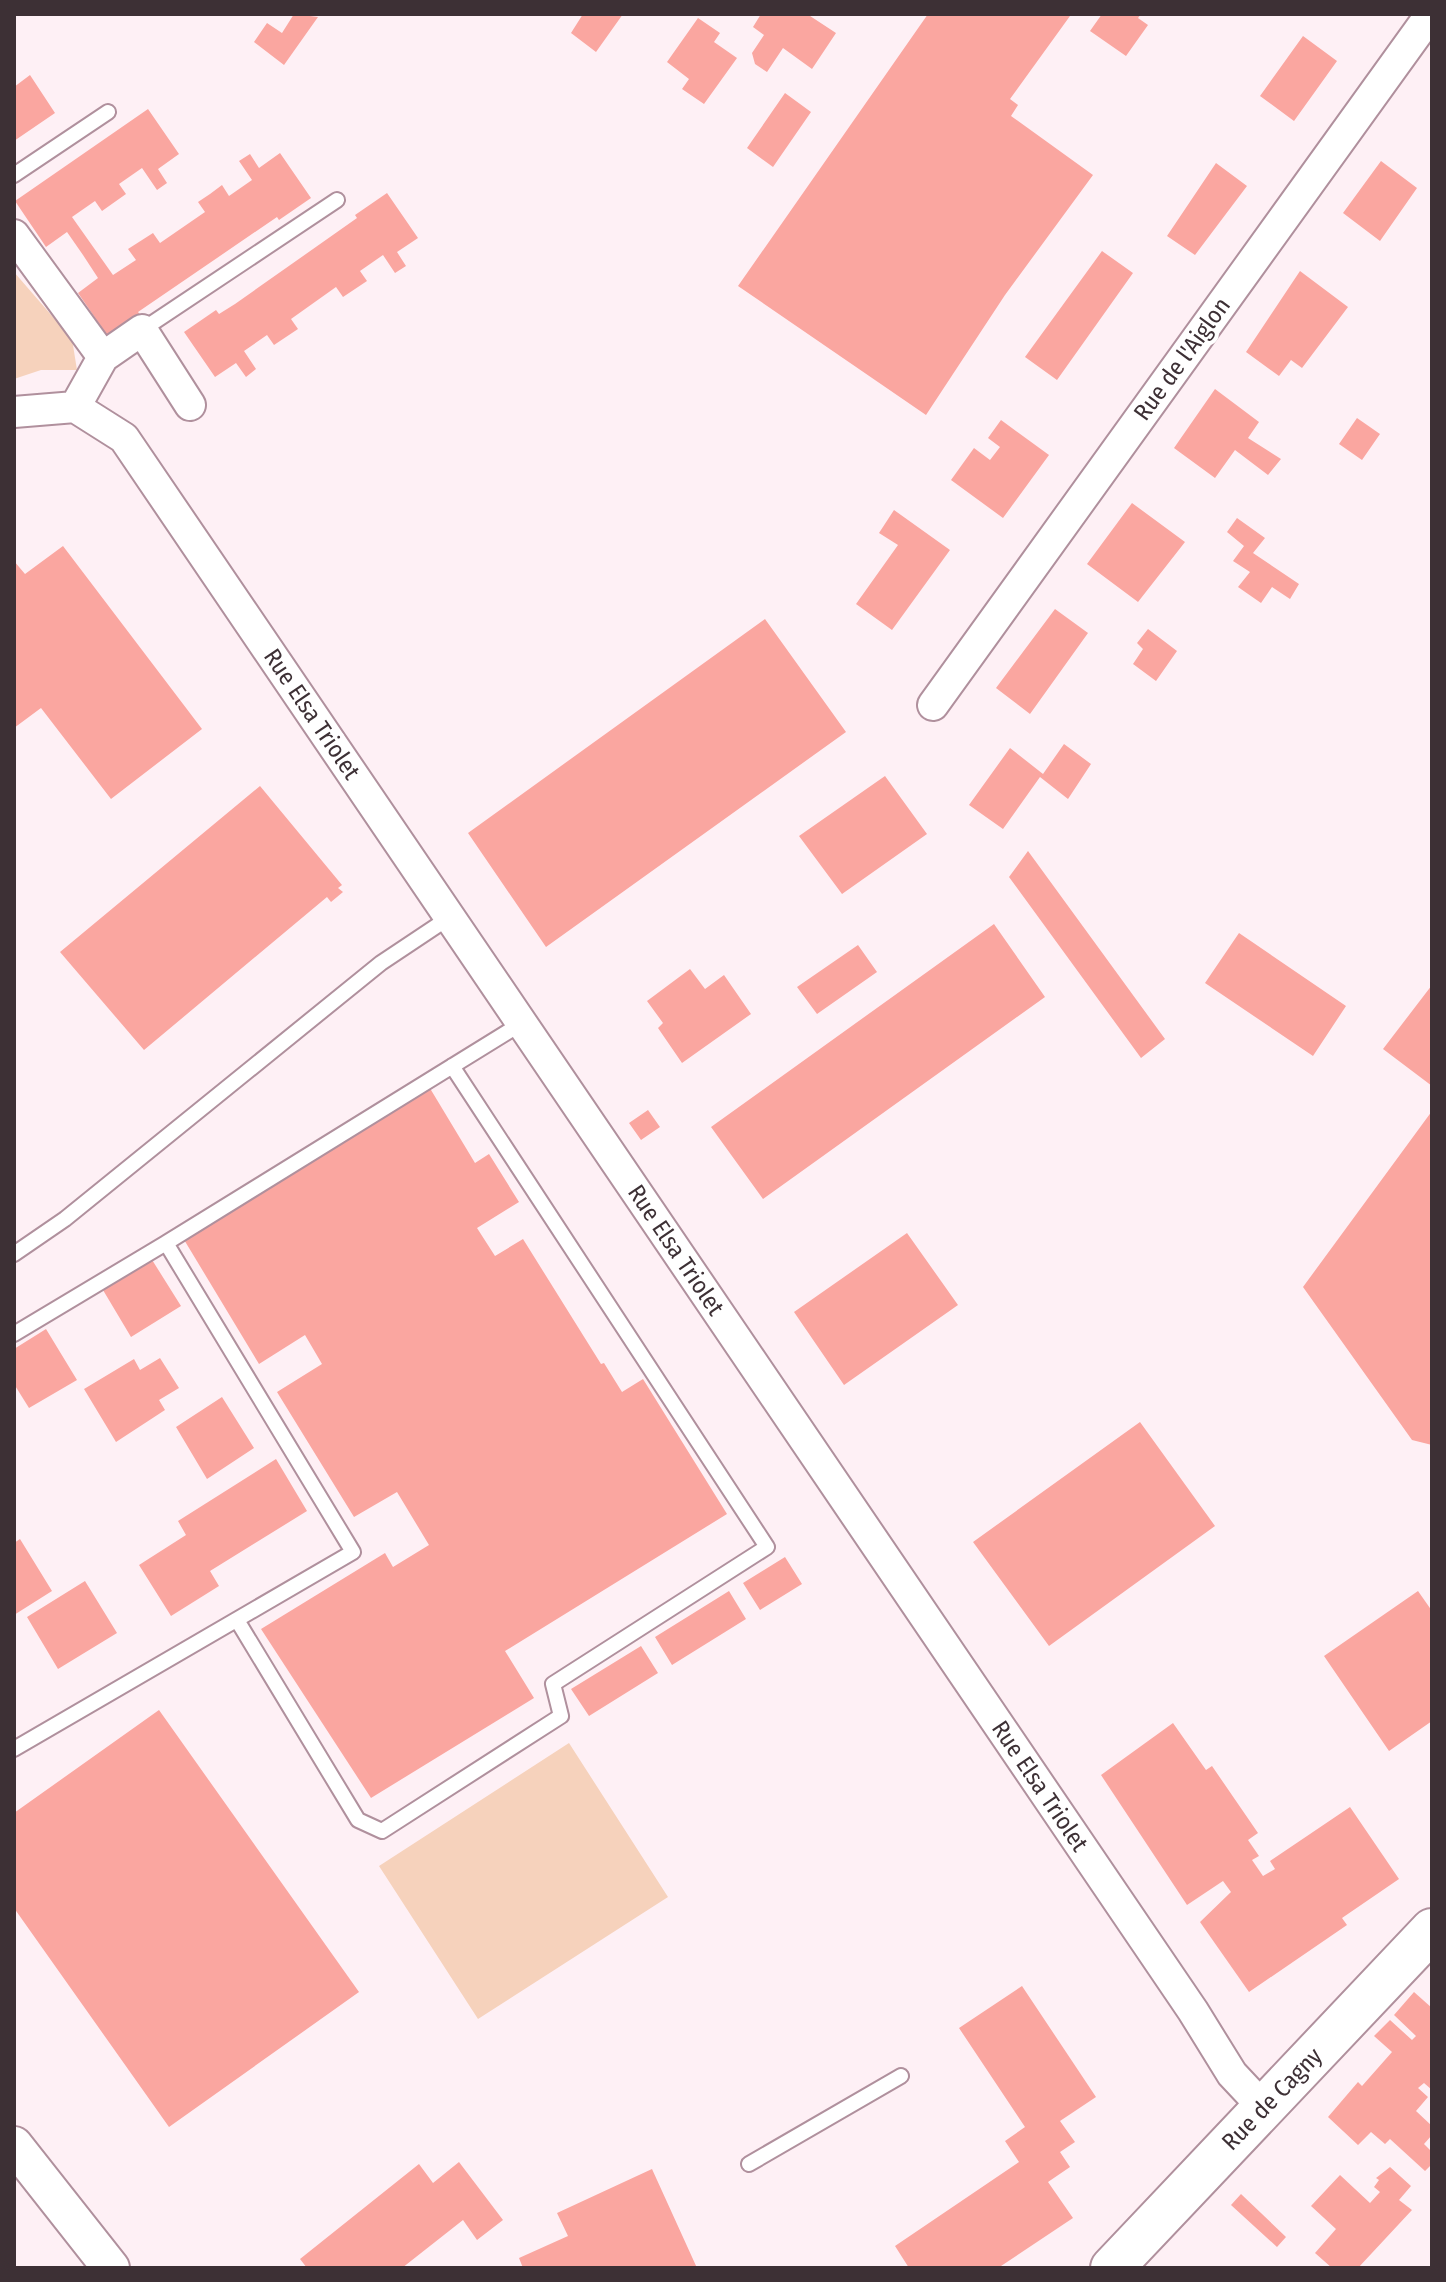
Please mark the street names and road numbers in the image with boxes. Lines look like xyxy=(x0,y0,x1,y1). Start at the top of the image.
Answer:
street label: Rue de l'Aiglon xyxy=(1128,292,1236,426)
street label: Rue Elsa Triolet xyxy=(258,643,366,785)
street label: Rue Elsa Triolet xyxy=(622,1179,730,1321)
street label: Rue Elsa Triolet xyxy=(986,1715,1094,1857)
street label: Rue de Cagny xyxy=(1216,2042,1328,2156)

